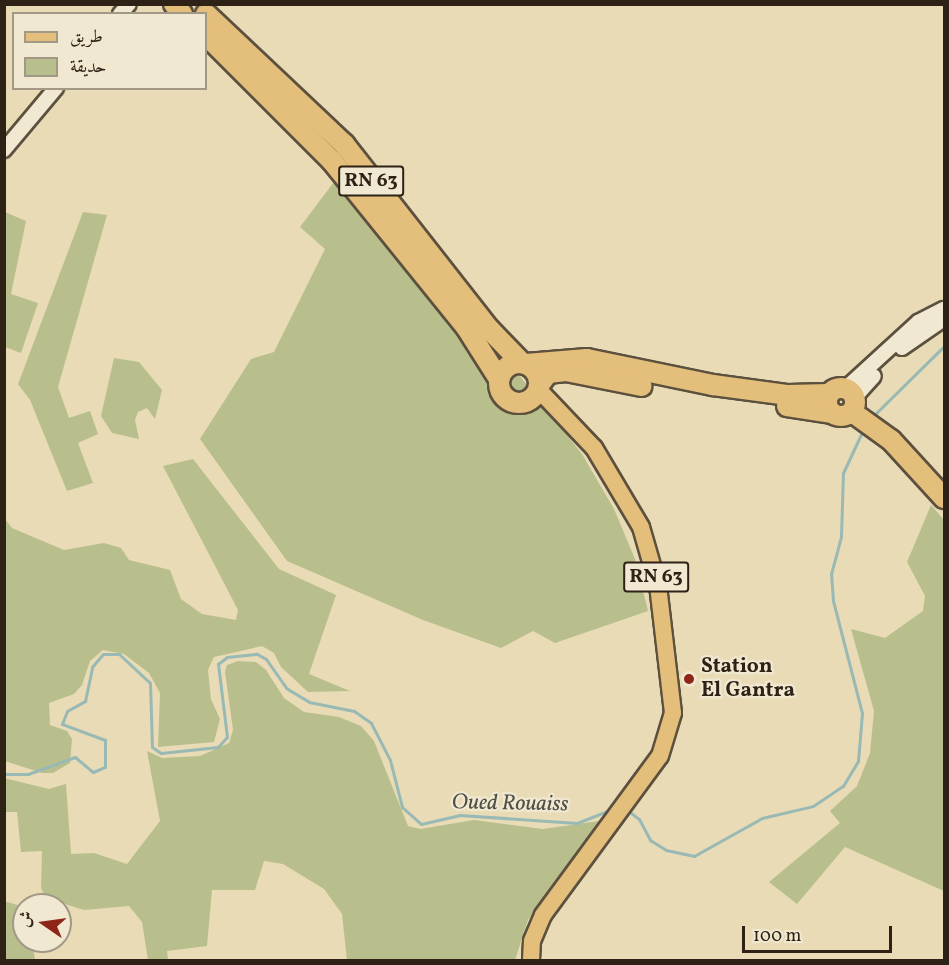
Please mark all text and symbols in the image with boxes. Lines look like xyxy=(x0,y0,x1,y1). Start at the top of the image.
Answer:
legend xyxy=(12,12,207,90)
text: طريق xyxy=(70,25,103,50)
text: حديقة xyxy=(70,55,106,80)
road number: RN 63 xyxy=(338,164,404,198)
road number: RN 63 xyxy=(623,560,689,594)
place label: Station El Gantra xyxy=(701,654,795,704)
marker: Station El Gantra xyxy=(682,672,696,686)
water label: Oued Rouaiss xyxy=(451,790,569,818)
north arrow xyxy=(12,893,72,953)
text: ش xyxy=(14,909,39,930)
scale bar xyxy=(745,914,895,952)
text: 100 m xyxy=(753,924,802,949)

